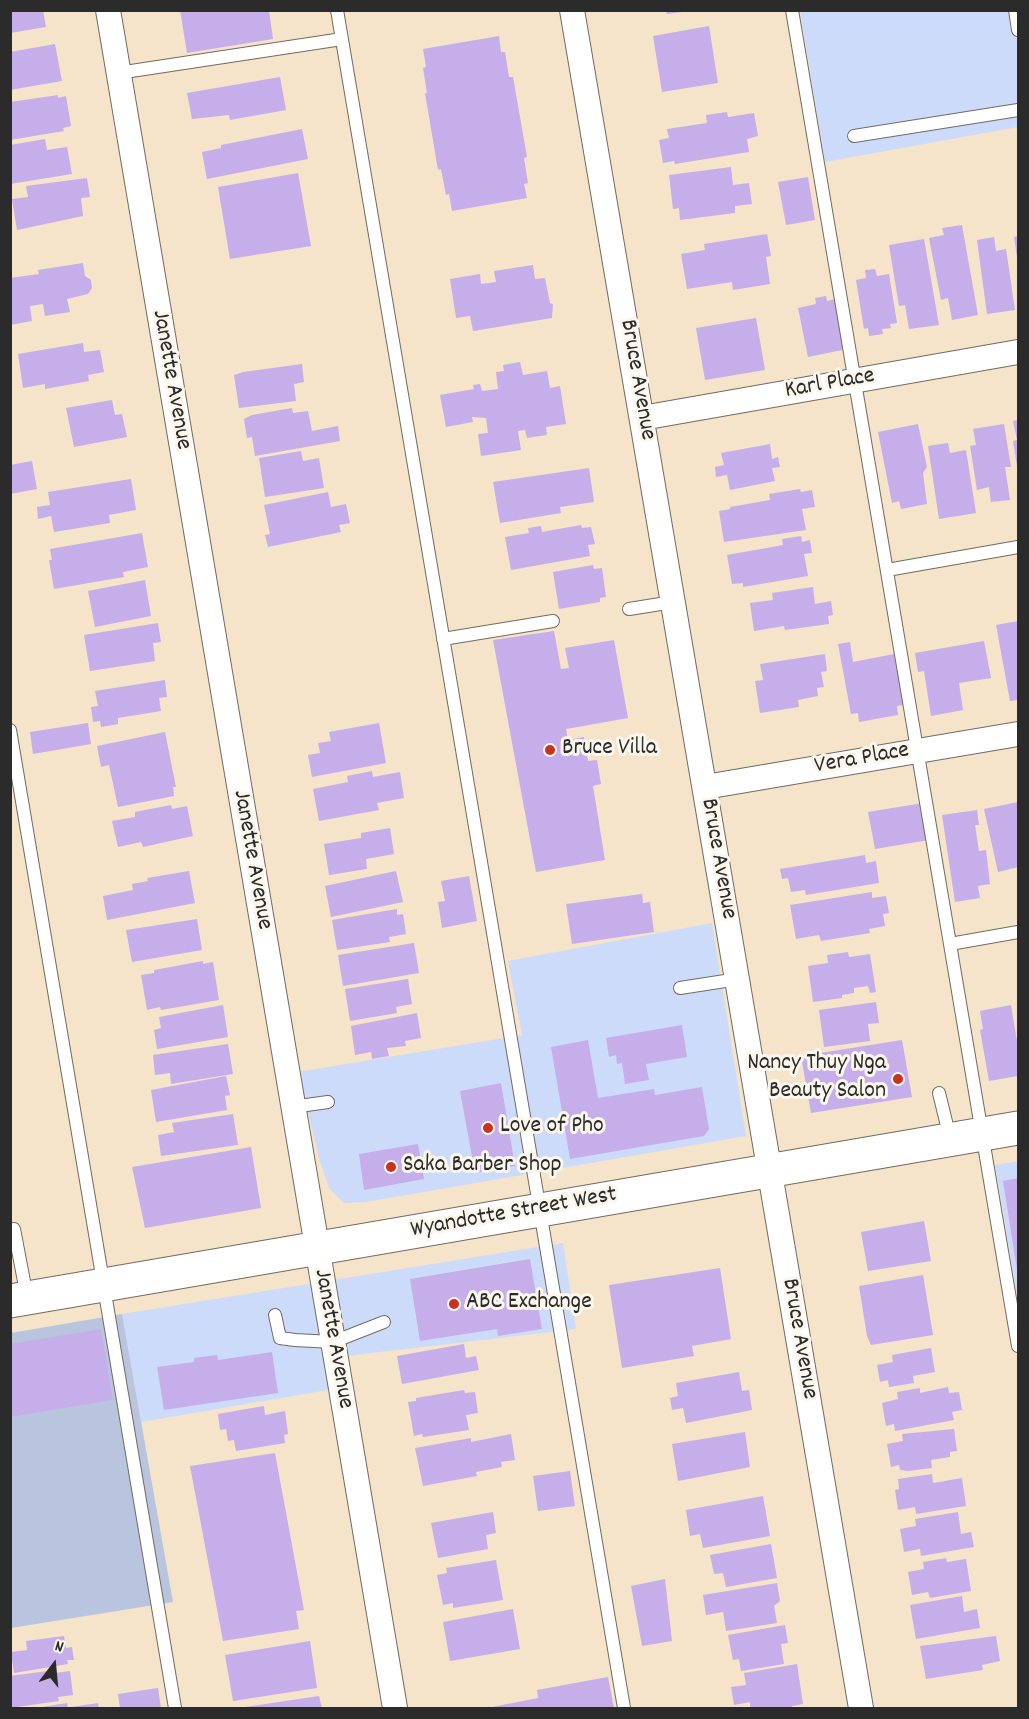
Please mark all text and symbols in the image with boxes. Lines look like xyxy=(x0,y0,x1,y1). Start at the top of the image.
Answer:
street label: Janette Avenue xyxy=(144,308,196,452)
street label: Bruce Avenue xyxy=(611,317,661,443)
street label: Karl Place xyxy=(783,363,877,407)
place label: Bruce Villa xyxy=(562,736,657,764)
street label: Vera Place xyxy=(812,737,912,783)
marker: Bruce Villa xyxy=(543,743,557,757)
street label: Janette Avenue xyxy=(225,788,277,932)
street label: Bruce Avenue xyxy=(692,796,742,922)
place label: Nancy Thuy Nga Beauty Salon xyxy=(747,1051,886,1107)
marker: Nancy Thuy Nga Beauty Salon xyxy=(891,1072,905,1086)
place label: Love of Pho xyxy=(500,1114,604,1142)
marker: Love of Pho xyxy=(481,1121,495,1135)
place label: Saka Barber Shop xyxy=(403,1153,562,1181)
marker: Saka Barber Shop xyxy=(384,1160,398,1174)
street label: Wyandotte Street West xyxy=(409,1182,619,1246)
street label: Janette Avenue xyxy=(306,1267,358,1411)
street label: Bruce Avenue xyxy=(773,1276,823,1402)
place label: ABC Exchange xyxy=(466,1290,592,1318)
marker: ABC Exchange xyxy=(447,1297,461,1311)
north arrow xyxy=(24,1635,84,1695)
text: N xyxy=(52,1635,66,1659)

